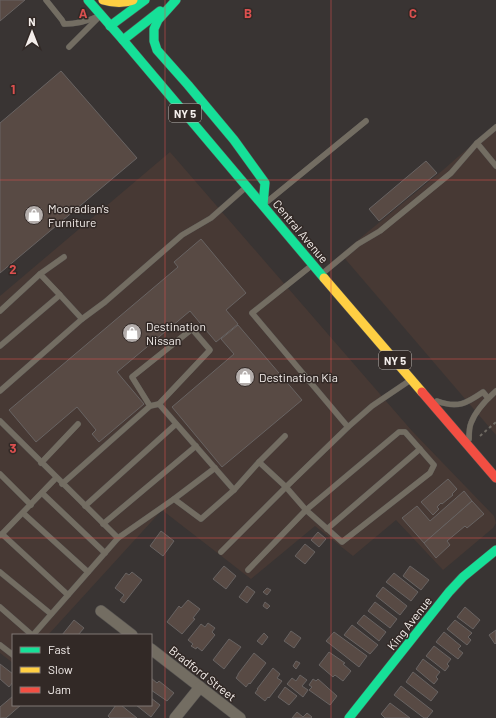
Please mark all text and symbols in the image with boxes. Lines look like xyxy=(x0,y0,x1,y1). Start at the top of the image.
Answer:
text: A xyxy=(79,5,88,21)
text: B xyxy=(244,5,252,21)
text: C xyxy=(409,5,417,21)
north arrow xyxy=(12,12,52,52)
text: N xyxy=(28,15,36,28)
text: 1 xyxy=(11,81,15,97)
road number: NY 5 xyxy=(169,104,201,122)
street label: Central Avenue xyxy=(270,197,332,265)
place label: Mooradian's Furniture xyxy=(48,201,109,229)
shop icon: Mooradian's Furniture xyxy=(23,204,45,226)
text: 2 xyxy=(9,261,17,277)
place label: Destination Nissan xyxy=(146,319,206,347)
shop icon: Destination Nissan xyxy=(121,322,143,344)
road number: NY 5 xyxy=(379,351,411,369)
shop icon: Destination Kia xyxy=(234,366,256,388)
place label: Destination Kia xyxy=(259,370,338,384)
text: 3 xyxy=(9,440,17,456)
street label: King Avenue xyxy=(384,594,434,652)
legend xyxy=(12,634,152,706)
text: Fast xyxy=(48,642,71,656)
street label: Bradford Street xyxy=(167,643,239,703)
text: Slow xyxy=(48,662,73,676)
text: Jam xyxy=(48,682,71,696)

